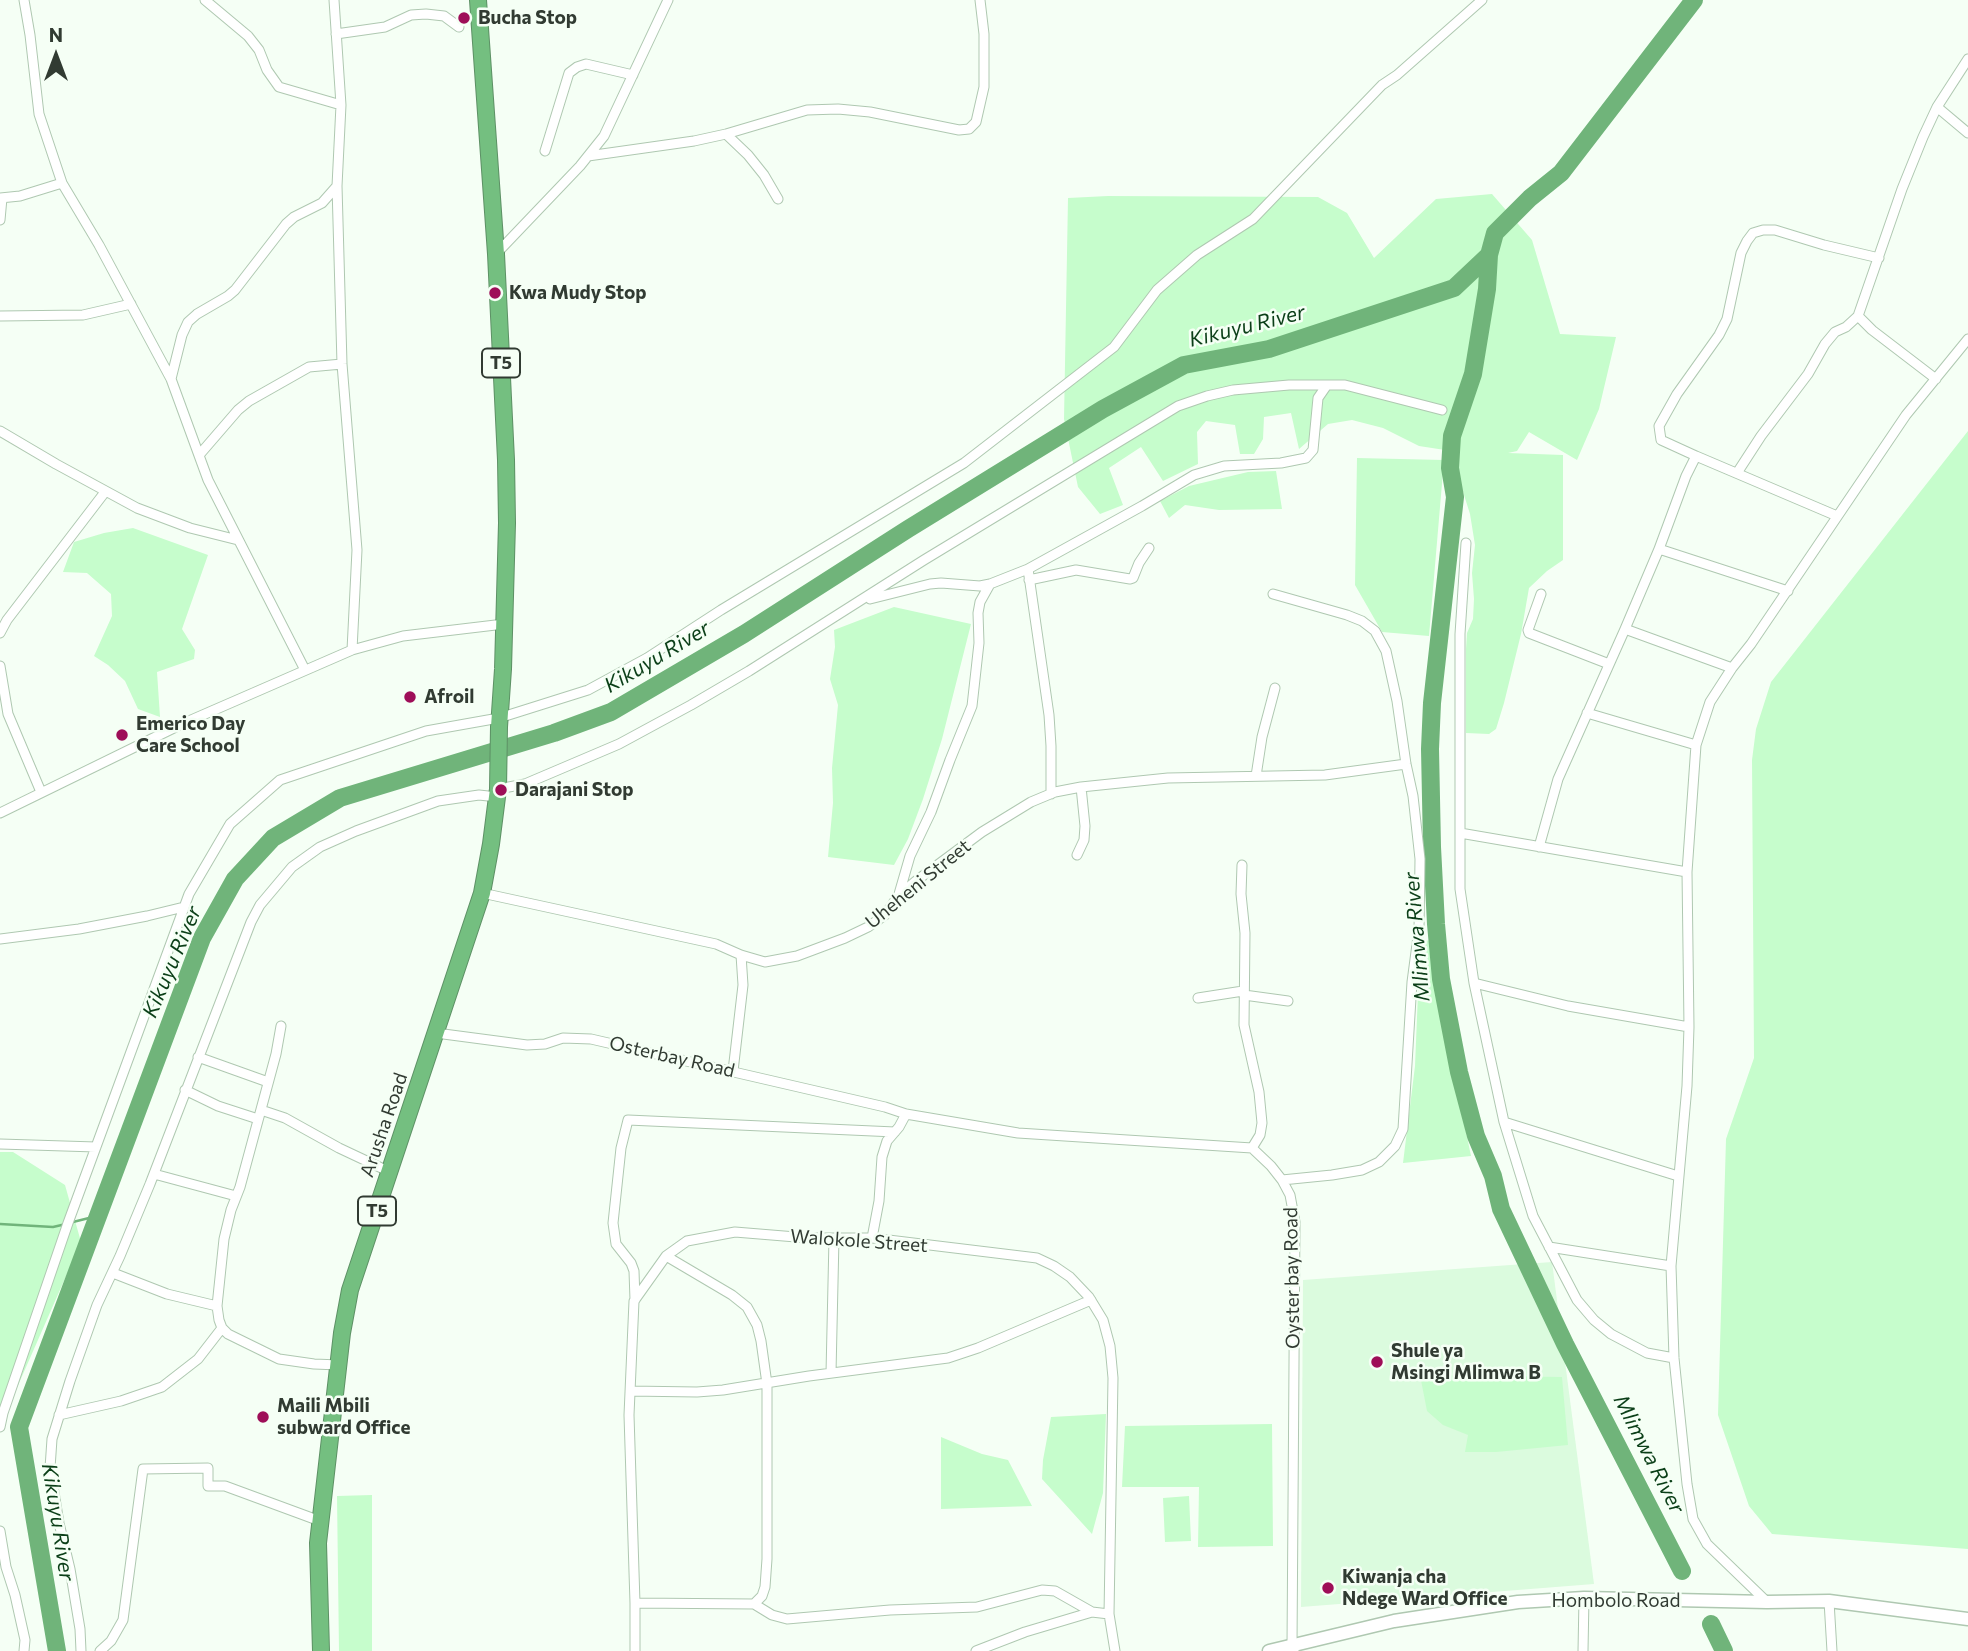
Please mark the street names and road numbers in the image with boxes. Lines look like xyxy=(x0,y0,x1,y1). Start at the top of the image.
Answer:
road number: T5 xyxy=(482,348,520,377)
street label: Uheheni Street xyxy=(861,835,975,933)
street label: Osterbay Road xyxy=(607,1031,737,1083)
street label: Arusha Road xyxy=(356,1070,412,1180)
road number: T5 xyxy=(358,1196,396,1226)
street label: Oyster bay Road xyxy=(1279,1207,1305,1349)
street label: Walokole Street xyxy=(789,1225,929,1257)
street label: Hombolo Road xyxy=(1552,1590,1680,1612)

